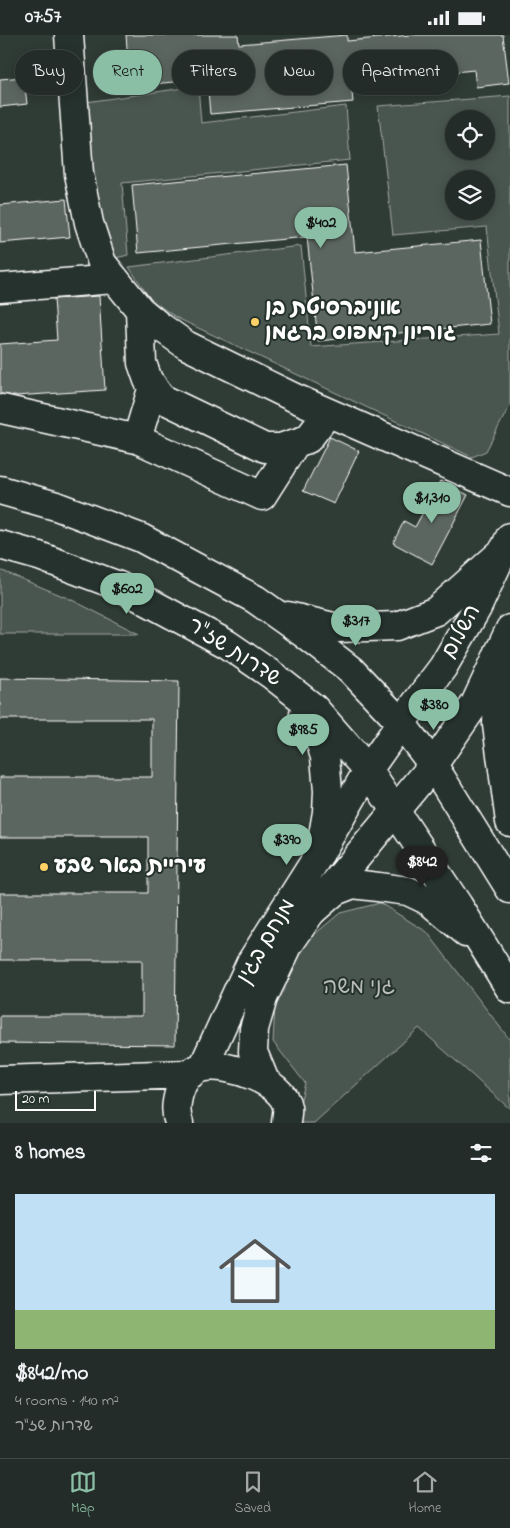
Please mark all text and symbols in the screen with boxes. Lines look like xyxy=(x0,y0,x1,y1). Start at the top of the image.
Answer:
text: 07:57 xyxy=(25,4,61,31)
chip: Buy xyxy=(15,50,83,95)
chip: Rent xyxy=(93,50,162,95)
chip: Filters xyxy=(172,50,255,95)
chip: New xyxy=(265,50,333,95)
chip: Apartment xyxy=(343,50,458,95)
map controls xyxy=(445,110,495,220)
button: locate xyxy=(445,110,495,160)
button: layers xyxy=(445,170,495,220)
pin: $402 xyxy=(291,207,351,249)
text: $402 xyxy=(305,211,337,235)
place label: אוניברסיטת בן גוריון קמפוס ברגמן xyxy=(265,293,456,350)
marker: אוניברסיטת בן גוריון קמפוס ברגמן xyxy=(249,316,261,328)
pin: $1,310 xyxy=(391,481,473,524)
text: $1,310 xyxy=(414,486,450,510)
pin: $602 xyxy=(97,573,157,615)
text: $602 xyxy=(111,577,143,601)
street label: השלום xyxy=(434,599,490,665)
pin: $317 xyxy=(326,605,386,647)
text: $317 xyxy=(342,609,370,633)
street label: שדרות שז"ר xyxy=(180,610,288,696)
pin: $380 xyxy=(404,689,464,731)
text: $380 xyxy=(419,693,449,717)
pin: $985 xyxy=(273,713,333,756)
text: $985 xyxy=(288,718,318,742)
pin: $390 xyxy=(257,823,317,866)
text: $390 xyxy=(273,828,301,852)
pin: $842 xyxy=(392,845,452,888)
text: $842 xyxy=(407,850,437,874)
place label: עיריית באר שבע xyxy=(54,851,207,883)
marker: עיריית באר שבע xyxy=(38,861,50,873)
street label: מנחם בגין xyxy=(230,893,304,991)
park label: גני משה xyxy=(323,972,395,1004)
scale bar xyxy=(15,1088,96,1111)
text: 20 m xyxy=(22,1089,49,1110)
text: 8 homes xyxy=(15,1138,85,1168)
icon: filters xyxy=(467,1139,495,1167)
icon: home xyxy=(210,1226,300,1316)
text: $842/mo xyxy=(15,1359,88,1389)
text: 4 rooms · 140 m² xyxy=(15,1389,119,1413)
text: שדרות שז"ר xyxy=(15,1414,93,1438)
tab: Map xyxy=(69,1468,97,1519)
tab: Saved xyxy=(234,1468,271,1519)
tab: Home xyxy=(409,1468,441,1519)

